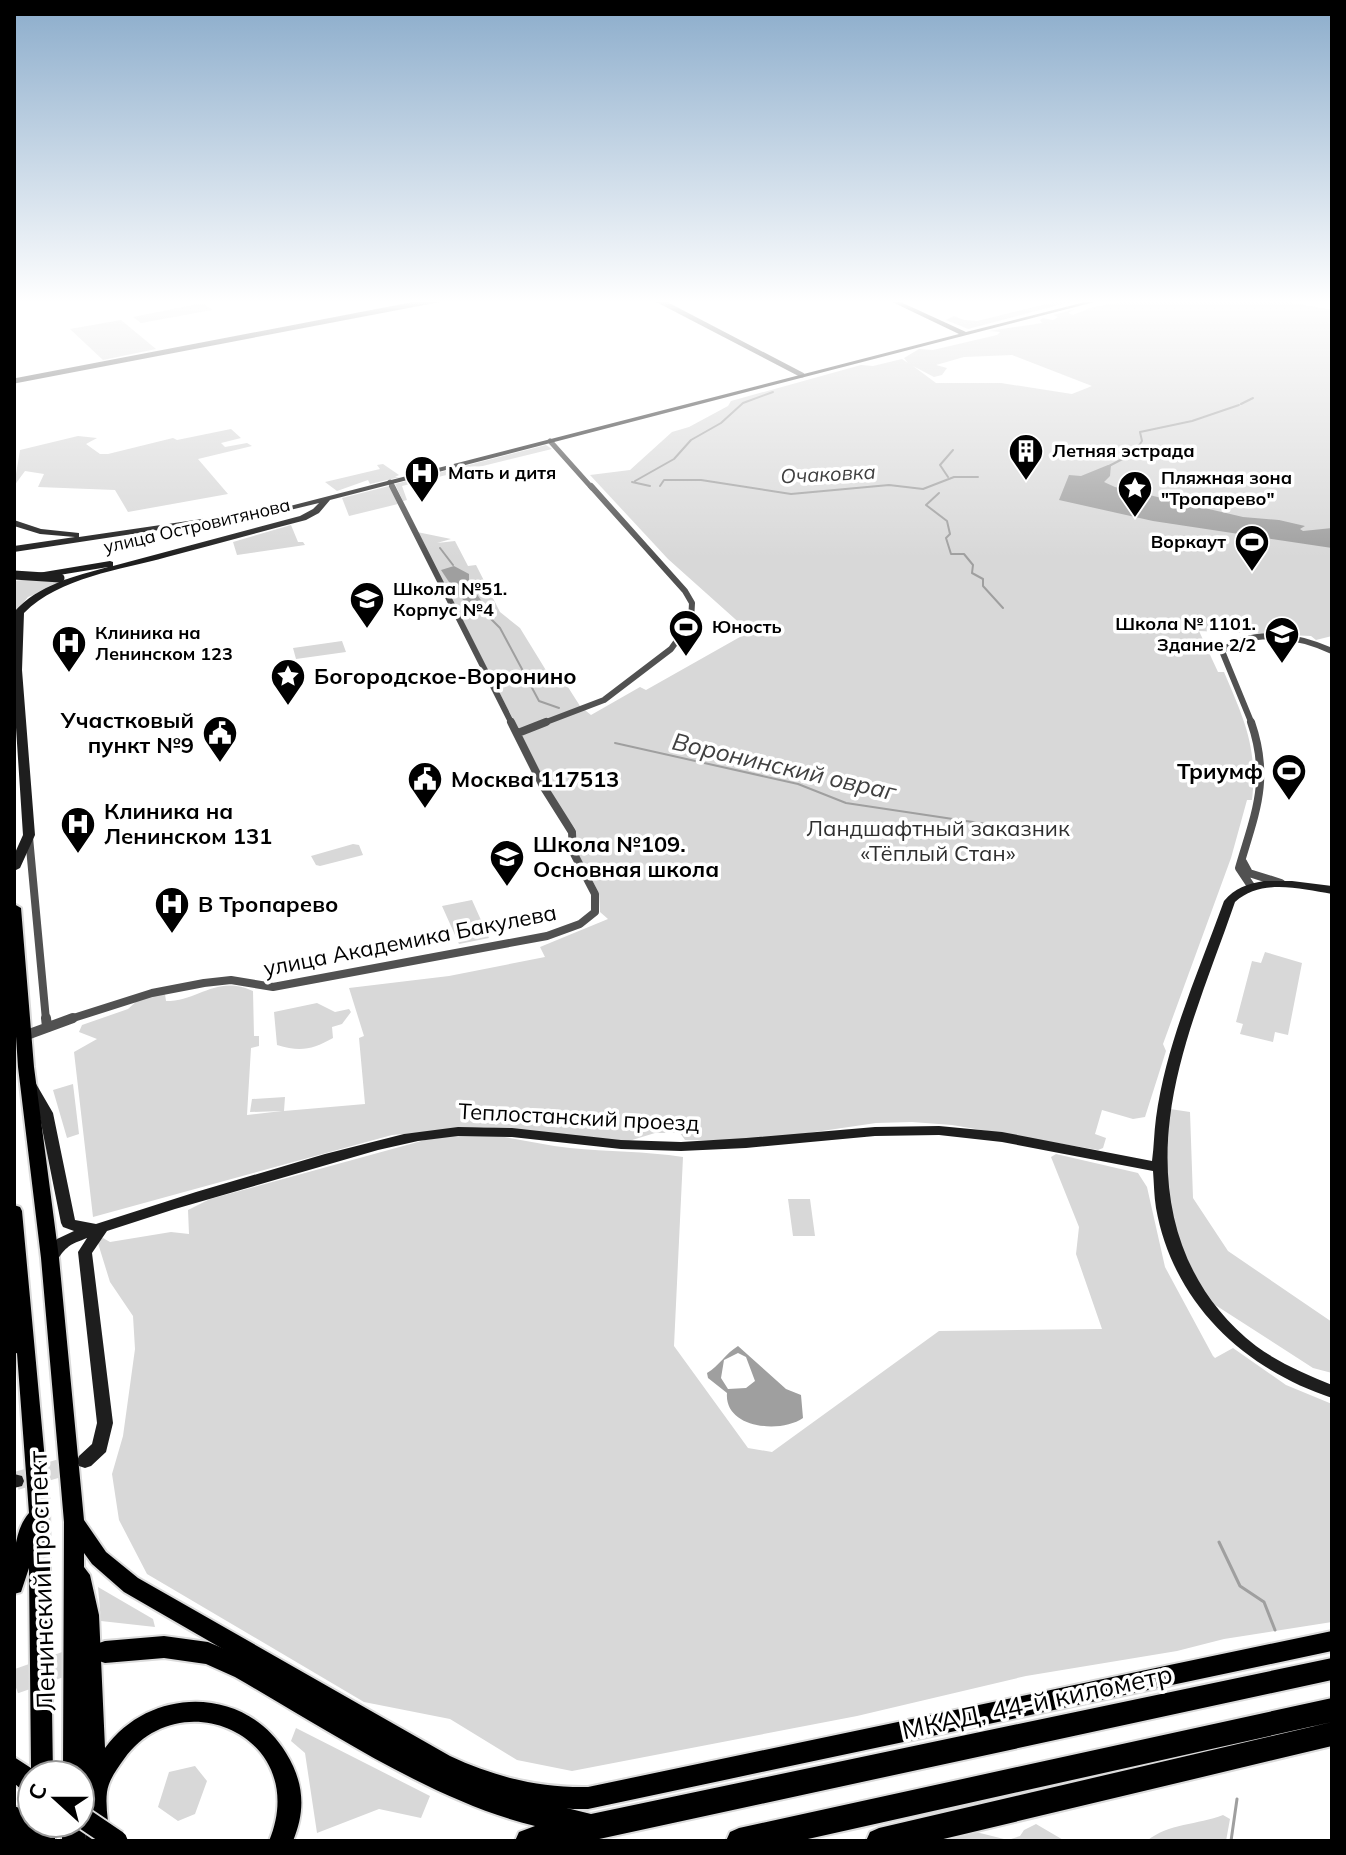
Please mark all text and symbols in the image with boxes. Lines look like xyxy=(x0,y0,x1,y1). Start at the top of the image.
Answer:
building icon: Летняя эстрада xyxy=(1007,432,1045,482)
place label: Летняя эстрада xyxy=(1052,439,1195,462)
hospital icon: Мать и дитя xyxy=(403,454,441,504)
water label: Очаковка xyxy=(780,459,876,488)
place label: Мать и дитя xyxy=(448,461,556,484)
place label: Пляжная зона "Тропарево" xyxy=(1161,466,1292,510)
place icon: Пляжная зона "Тропарево" xyxy=(1116,469,1154,519)
street label: улица Островитянова xyxy=(101,493,292,558)
sports icon: Воркаут xyxy=(1233,523,1271,573)
place label: Воркаут xyxy=(1151,530,1226,553)
place label: Школа №51. Корпус №4 xyxy=(393,577,507,621)
school or university icon: Школа №51. Корпус №4 xyxy=(348,580,386,630)
sports icon: Юность xyxy=(667,608,705,658)
place label: Школа № 1101. Здание 2/2 xyxy=(1115,612,1256,656)
place label: Юность xyxy=(712,615,782,638)
school or university icon: Школа № 1101. Здание 2/2 xyxy=(1263,615,1301,665)
place label: Клиника на Ленинском 123 xyxy=(95,621,233,665)
hospital icon: Клиника на Ленинском 123 xyxy=(50,624,88,674)
place icon: Богородское-Воронино xyxy=(269,657,307,707)
place label: Богородское-Воронино xyxy=(314,662,577,690)
place label: Участковый пункт №9 xyxy=(60,706,194,759)
public building icon: Участковый пункт №9 xyxy=(201,714,239,764)
water label: Воронинский овраг xyxy=(669,726,900,807)
sports icon: Триумф xyxy=(1270,752,1308,802)
place label: Триумф xyxy=(1177,757,1263,785)
public building icon: Москва 117513 xyxy=(406,760,444,810)
place label: Москва 117513 xyxy=(451,765,619,793)
place label: Клиника на Ленинском 131 xyxy=(104,797,272,850)
hospital icon: Клиника на Ленинском 131 xyxy=(59,805,97,855)
park label: Ландшафтный заказник «Тёплый Стан» xyxy=(806,814,1070,867)
place label: Школа №109. Основная школа xyxy=(533,830,719,883)
school or university icon: Школа №109. Основная школа xyxy=(488,838,526,888)
hospital icon: В Тропарево xyxy=(153,885,191,935)
place label: В Тропарево xyxy=(198,890,338,918)
street label: улица Академика Бакулева xyxy=(261,898,559,982)
street label: Теплостанский проезд xyxy=(458,1097,700,1137)
street label: Ленинский проспект xyxy=(20,1450,63,1712)
street label: МКАД, 44-й километр xyxy=(899,1657,1175,1746)
north arrow xyxy=(16,1759,96,1839)
text: С xyxy=(22,1780,53,1804)

